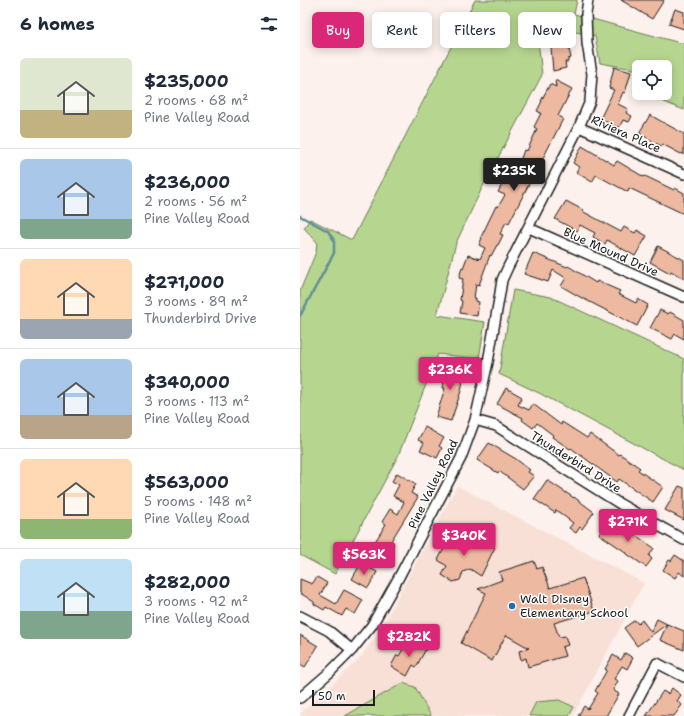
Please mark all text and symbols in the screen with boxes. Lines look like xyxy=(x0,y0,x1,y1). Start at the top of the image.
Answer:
chip: Buy xyxy=(312,12,364,48)
chip: Rent xyxy=(372,12,432,48)
chip: Filters xyxy=(440,12,510,48)
chip: New xyxy=(518,12,576,48)
text: 6 homes xyxy=(20,13,95,35)
icon: filters xyxy=(258,13,280,35)
map controls xyxy=(632,60,672,100)
button: locate xyxy=(632,60,672,100)
text: $235,000 xyxy=(144,70,229,92)
icon: home xyxy=(52,74,100,122)
text: 2 rooms · 68 m² xyxy=(144,92,248,109)
text: Pine Valley Road xyxy=(144,109,250,126)
street label: Riviera Place xyxy=(589,111,664,157)
pin: $235K xyxy=(486,158,542,192)
text: $235K xyxy=(492,162,536,179)
text: $236,000 xyxy=(144,171,230,193)
icon: home xyxy=(52,175,100,223)
text: 2 rooms · 56 m² xyxy=(144,193,247,210)
text: Pine Valley Road xyxy=(144,210,250,227)
street label: Blue Mound Drive xyxy=(561,224,661,280)
text: $271,000 xyxy=(144,271,224,293)
icon: home xyxy=(52,275,100,323)
text: 3 rooms · 89 m² xyxy=(144,293,248,310)
text: Thunderbird Drive xyxy=(144,310,257,327)
pin: $236K xyxy=(422,357,478,391)
text: $236K xyxy=(428,361,472,378)
text: $340,000 xyxy=(144,371,230,393)
icon: home xyxy=(52,375,100,423)
text: 3 rooms · 113 m² xyxy=(144,393,249,410)
text: Pine Valley Road xyxy=(144,410,250,427)
street label: Thunderbird Drive xyxy=(528,428,625,497)
street label: Pine Valley Road xyxy=(404,436,462,531)
text: $563,000 xyxy=(144,471,229,493)
icon: home xyxy=(52,475,100,523)
text: 5 rooms · 148 m² xyxy=(144,493,252,510)
pin: $271K xyxy=(600,509,656,543)
text: Pine Valley Road xyxy=(144,510,250,527)
text: $271K xyxy=(608,513,648,530)
pin: $340K xyxy=(436,523,492,557)
text: $340K xyxy=(442,527,486,544)
pin: $563K xyxy=(336,542,392,576)
text: $563K xyxy=(342,546,386,563)
text: $282,000 xyxy=(144,571,230,593)
icon: home xyxy=(52,575,100,623)
place label: Walt Disney Elementary School xyxy=(520,591,628,621)
text: 3 rooms · 92 m² xyxy=(144,593,248,610)
marker: Walt Disney Elementary School xyxy=(507,601,517,611)
text: Pine Valley Road xyxy=(144,610,250,627)
pin: $282K xyxy=(381,624,437,658)
text: $282K xyxy=(387,628,431,645)
scale bar xyxy=(312,688,375,707)
text: 50 m xyxy=(318,689,346,704)

